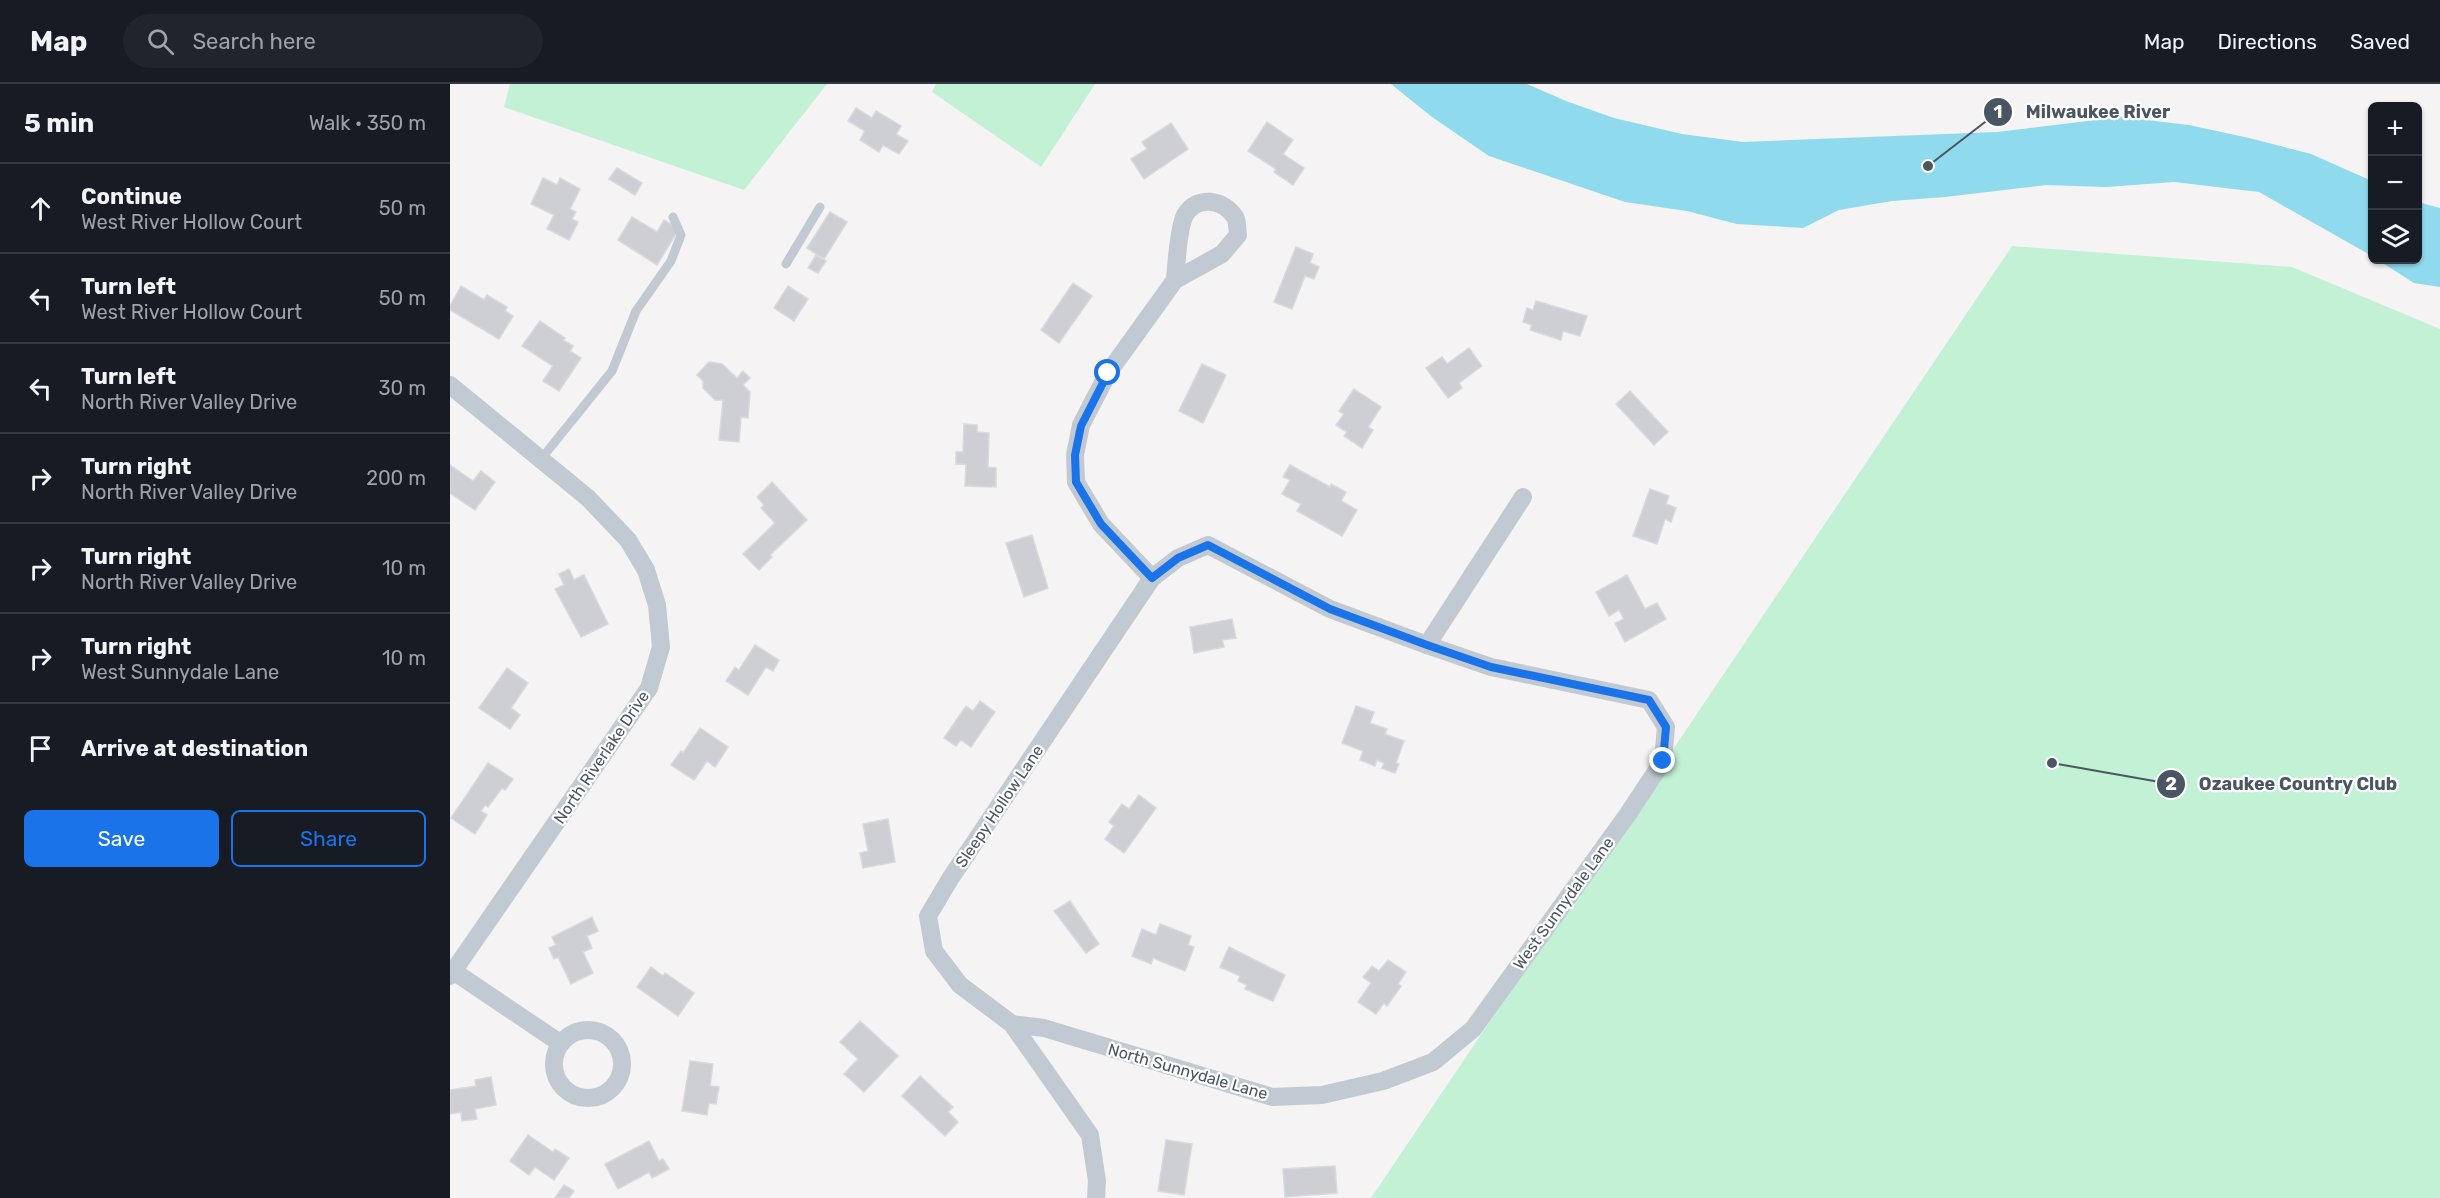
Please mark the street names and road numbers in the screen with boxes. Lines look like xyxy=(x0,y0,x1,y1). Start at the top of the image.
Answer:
street label: North Riverlake Drive xyxy=(550,687,653,827)
street label: Sleepy Hollow Lane xyxy=(951,741,1047,871)
street label: West Sunnydale Lane xyxy=(1509,834,1618,973)
street label: North Sunnydale Lane xyxy=(1106,1040,1270,1103)

